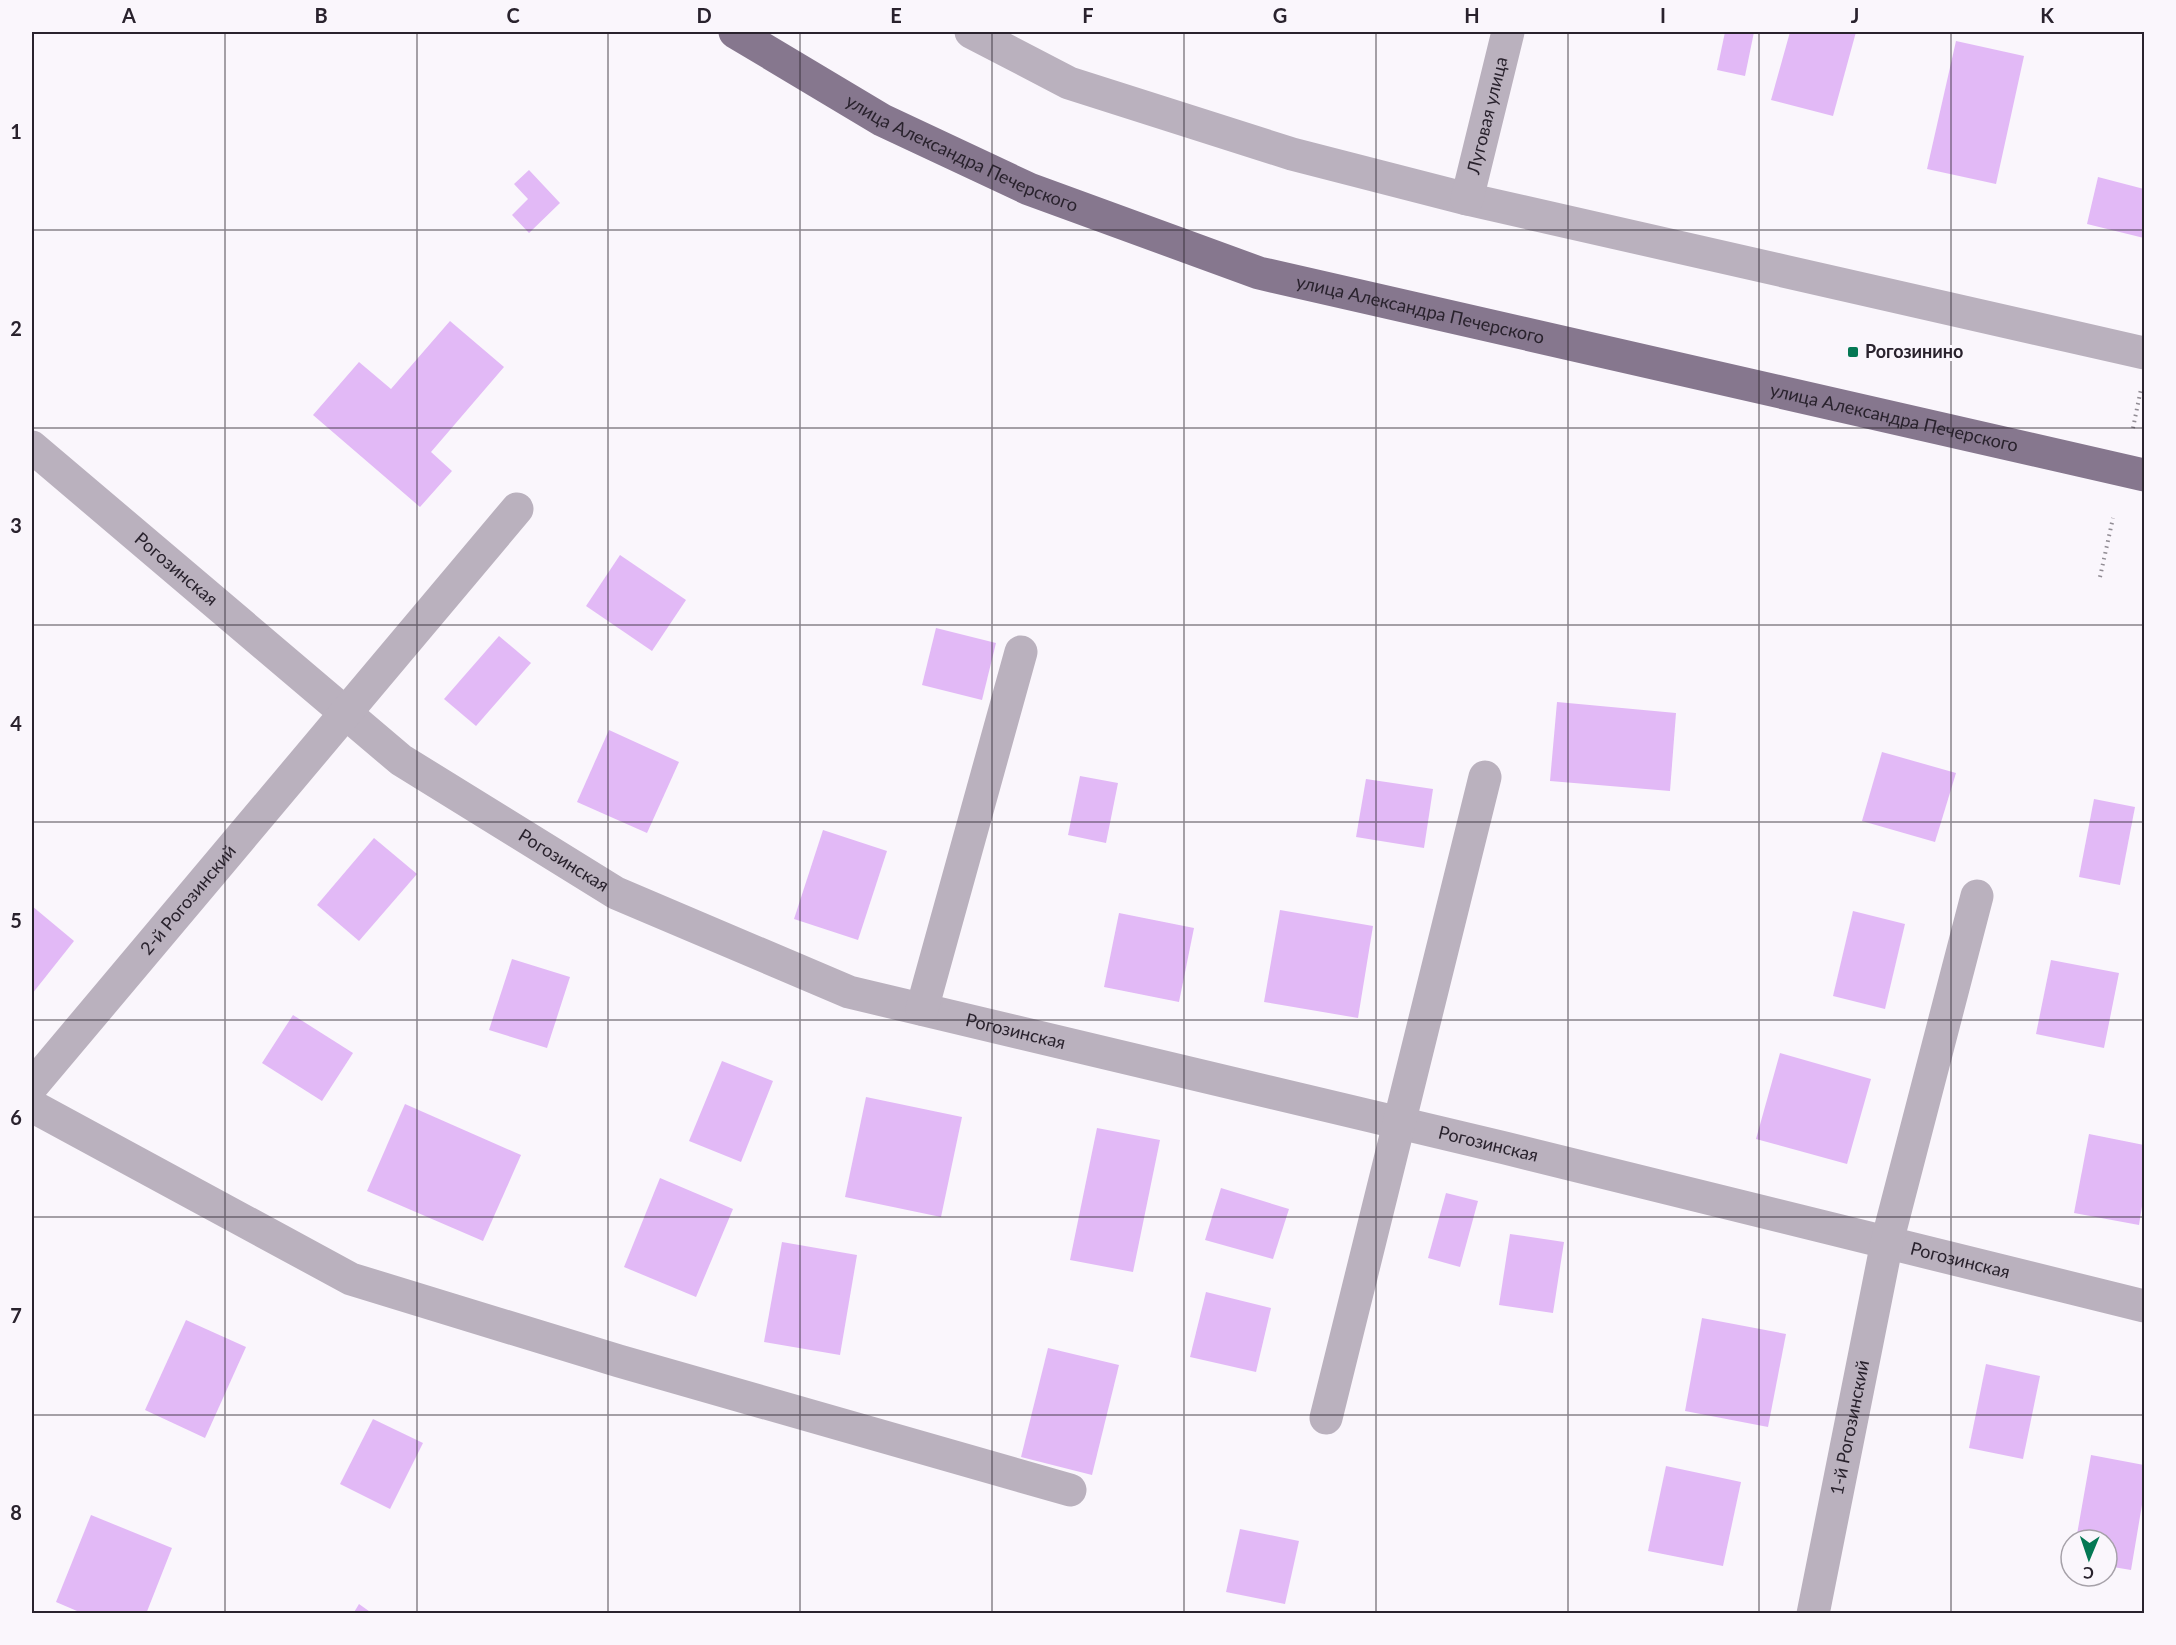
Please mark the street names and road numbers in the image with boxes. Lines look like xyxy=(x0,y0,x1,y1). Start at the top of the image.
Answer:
street label: Луговая улица xyxy=(1461,54,1512,177)
street label: улица Александра Печерского xyxy=(842,89,1081,216)
street label: улица Александра Печерского xyxy=(1294,270,1547,348)
street label: улица Александра Печерского xyxy=(1768,378,2021,456)
street label: Рогозинская xyxy=(131,527,223,610)
street label: Рогозинская xyxy=(515,824,613,896)
street label: 2-й Рогозинский xyxy=(135,840,240,959)
street label: Рогозинская xyxy=(964,1008,1068,1053)
street label: Рогозинская xyxy=(1436,1121,1541,1166)
street label: Рогозинская xyxy=(1908,1237,2013,1282)
street label: 1-й Рогозинский xyxy=(1825,1358,1873,1497)

